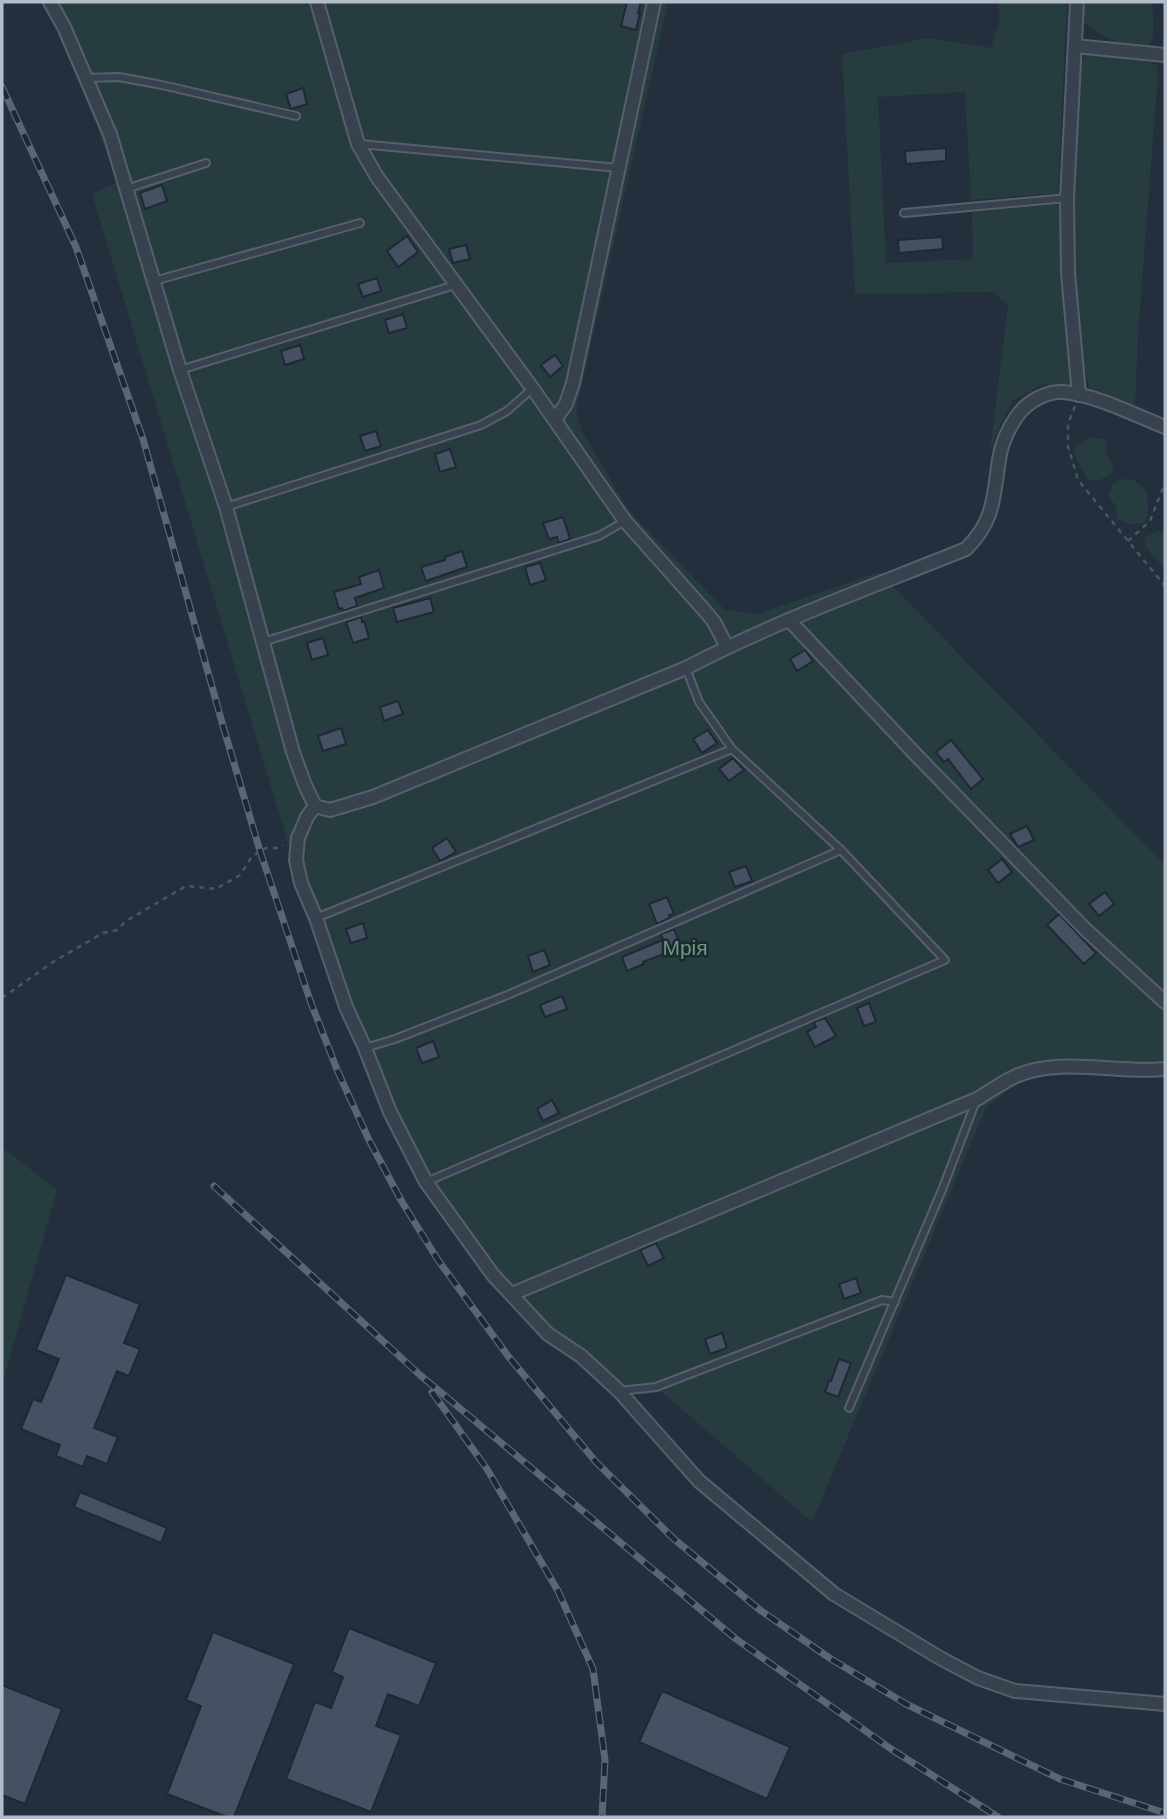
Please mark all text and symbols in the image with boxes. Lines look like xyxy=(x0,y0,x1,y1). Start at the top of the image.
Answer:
park label: Мрія xyxy=(662,936,708,959)

